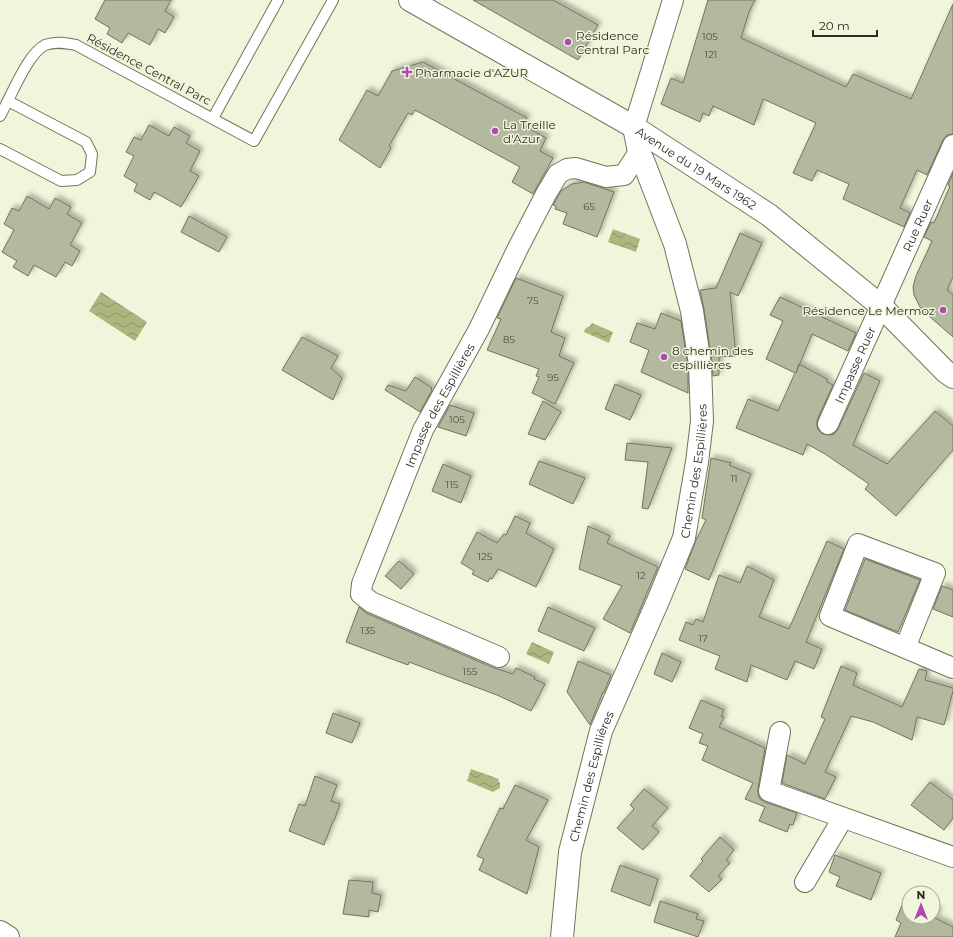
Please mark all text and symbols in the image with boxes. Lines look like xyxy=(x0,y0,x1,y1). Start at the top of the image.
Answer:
scale bar xyxy=(813,12,877,38)
text: 20 m xyxy=(819,18,850,33)
place label: Résidence Central Parc xyxy=(576,28,649,57)
street label: Résidence Central Parc xyxy=(84,30,214,108)
house number: 105 xyxy=(702,30,718,43)
marker: Résidence Central Parc xyxy=(563,37,573,47)
house number: 121 xyxy=(705,48,717,61)
place label: Pharmacie d'AZUR xyxy=(415,65,529,80)
marker: Pharmacie d'AZUR xyxy=(402,67,412,77)
place label: La Treille d'Azur xyxy=(503,117,556,146)
street label: Avenue du 19 Mars 1962 xyxy=(633,123,760,213)
marker: La Treille d'Azur xyxy=(490,126,500,136)
street label: Rue Ruer xyxy=(899,196,936,254)
house number: 65 xyxy=(583,200,595,213)
house number: 75 xyxy=(527,294,539,307)
place label: Résidence Le Mermoz xyxy=(802,303,935,318)
marker: Résidence Le Mermoz xyxy=(938,305,948,315)
street label: Impasse Ruer xyxy=(831,324,878,405)
house number: 85 xyxy=(503,333,515,346)
street label: Impasse des Espillières xyxy=(401,340,477,470)
place label: 8 chemin des espillières xyxy=(672,343,753,372)
marker: 8 chemin des espillières xyxy=(659,352,669,362)
house number: 95 xyxy=(547,371,559,384)
street label: Chemin des Espillières xyxy=(677,404,710,539)
house number: 105 xyxy=(449,413,465,426)
house number: 11 xyxy=(730,472,738,485)
house number: 115 xyxy=(446,478,459,491)
house number: 125 xyxy=(478,550,493,563)
house number: 12 xyxy=(636,569,646,582)
house number: 135 xyxy=(361,624,376,637)
house number: 17 xyxy=(698,632,708,645)
house number: 155 xyxy=(463,665,478,678)
street label: Chemin des Espillières xyxy=(565,708,617,843)
north arrow xyxy=(901,885,941,925)
text: N xyxy=(917,888,925,902)

